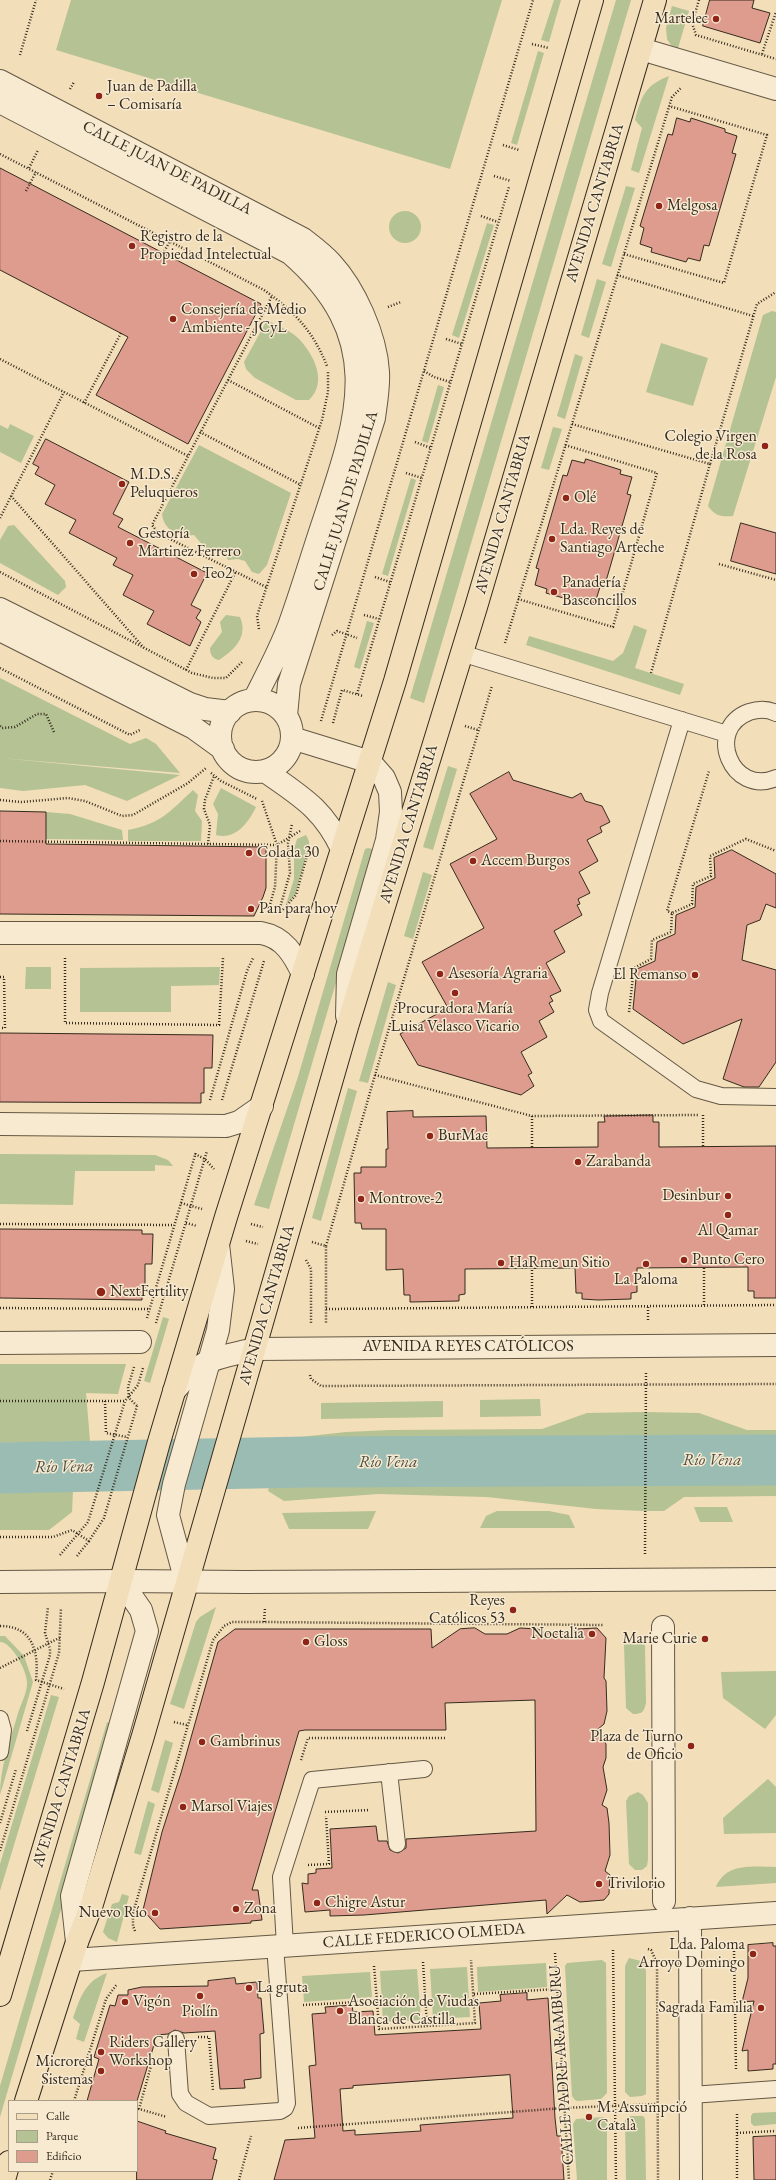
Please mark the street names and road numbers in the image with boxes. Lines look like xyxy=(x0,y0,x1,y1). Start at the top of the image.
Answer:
street label: CALLE JUAN DE PADILLA xyxy=(79,117,255,219)
street label: AVENIDA CANTABRIA xyxy=(562,121,628,285)
street label: CALLE JUAN DE PADILLA xyxy=(309,409,383,593)
street label: AVENIDA CANTABRIA xyxy=(471,432,535,596)
street label: AVENIDA CANTABRIA xyxy=(376,742,442,906)
street label: AVENIDA CANTABRIA xyxy=(235,1223,299,1387)
street label: AVENIDA REYES CATÓLICOS xyxy=(362,1337,574,1357)
street label: AVENIDA CANTABRIA xyxy=(29,1706,95,1870)
street label: CALLE FEDERICO OLMEDA xyxy=(322,1919,526,1953)
street label: CALLE PADRE ARAMBURU xyxy=(545,1964,579,2166)

